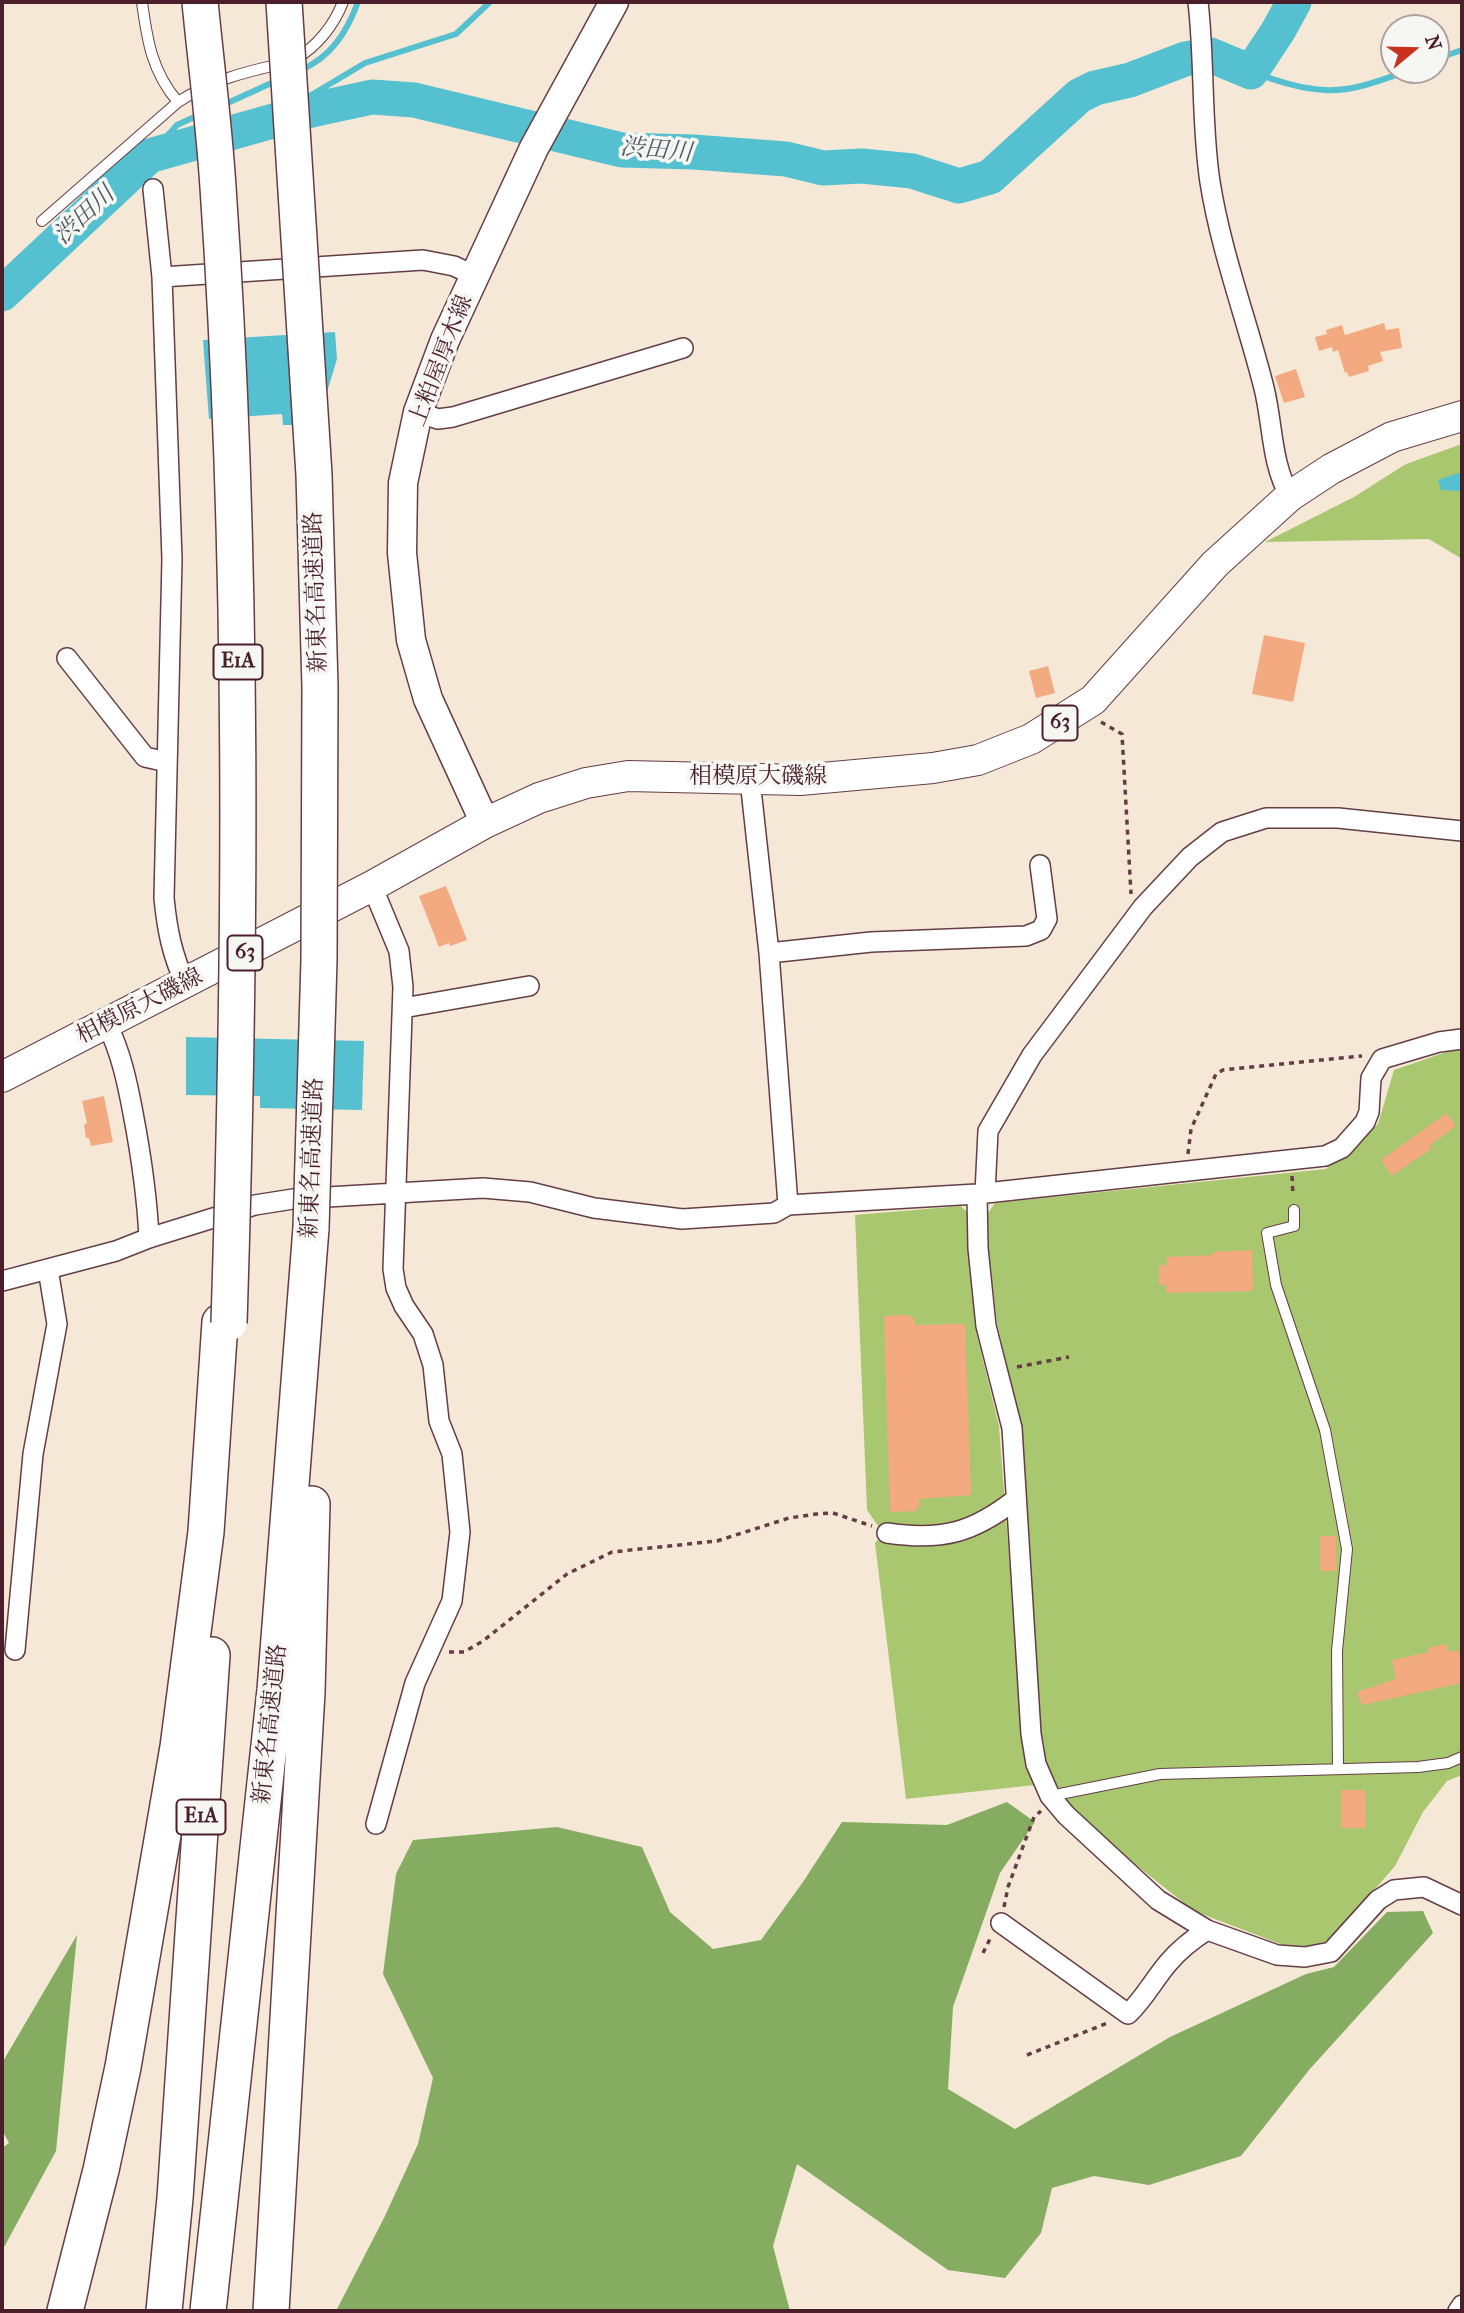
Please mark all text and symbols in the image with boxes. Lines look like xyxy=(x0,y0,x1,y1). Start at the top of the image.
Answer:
north arrow xyxy=(1380,14,1450,84)
text: N xyxy=(1420,32,1446,53)
water label: 渋田川 xyxy=(619,134,693,168)
water label: 渋田川 xyxy=(49,181,121,251)
street label: 上粕屋厚木線 xyxy=(404,292,480,430)
street label: 新東名高速道路 xyxy=(300,511,334,673)
road number: E1A xyxy=(214,644,262,680)
road number: 63 xyxy=(1042,706,1078,740)
street label: 相模原大磯線 xyxy=(689,763,827,791)
road number: 63 xyxy=(228,936,262,970)
street label: 相模原大磯線 xyxy=(72,963,208,1051)
street label: 新東名高速道路 xyxy=(296,1077,330,1239)
street label: 新東名高速道路 xyxy=(249,1642,293,1806)
road number: E1A xyxy=(176,1800,226,1834)

